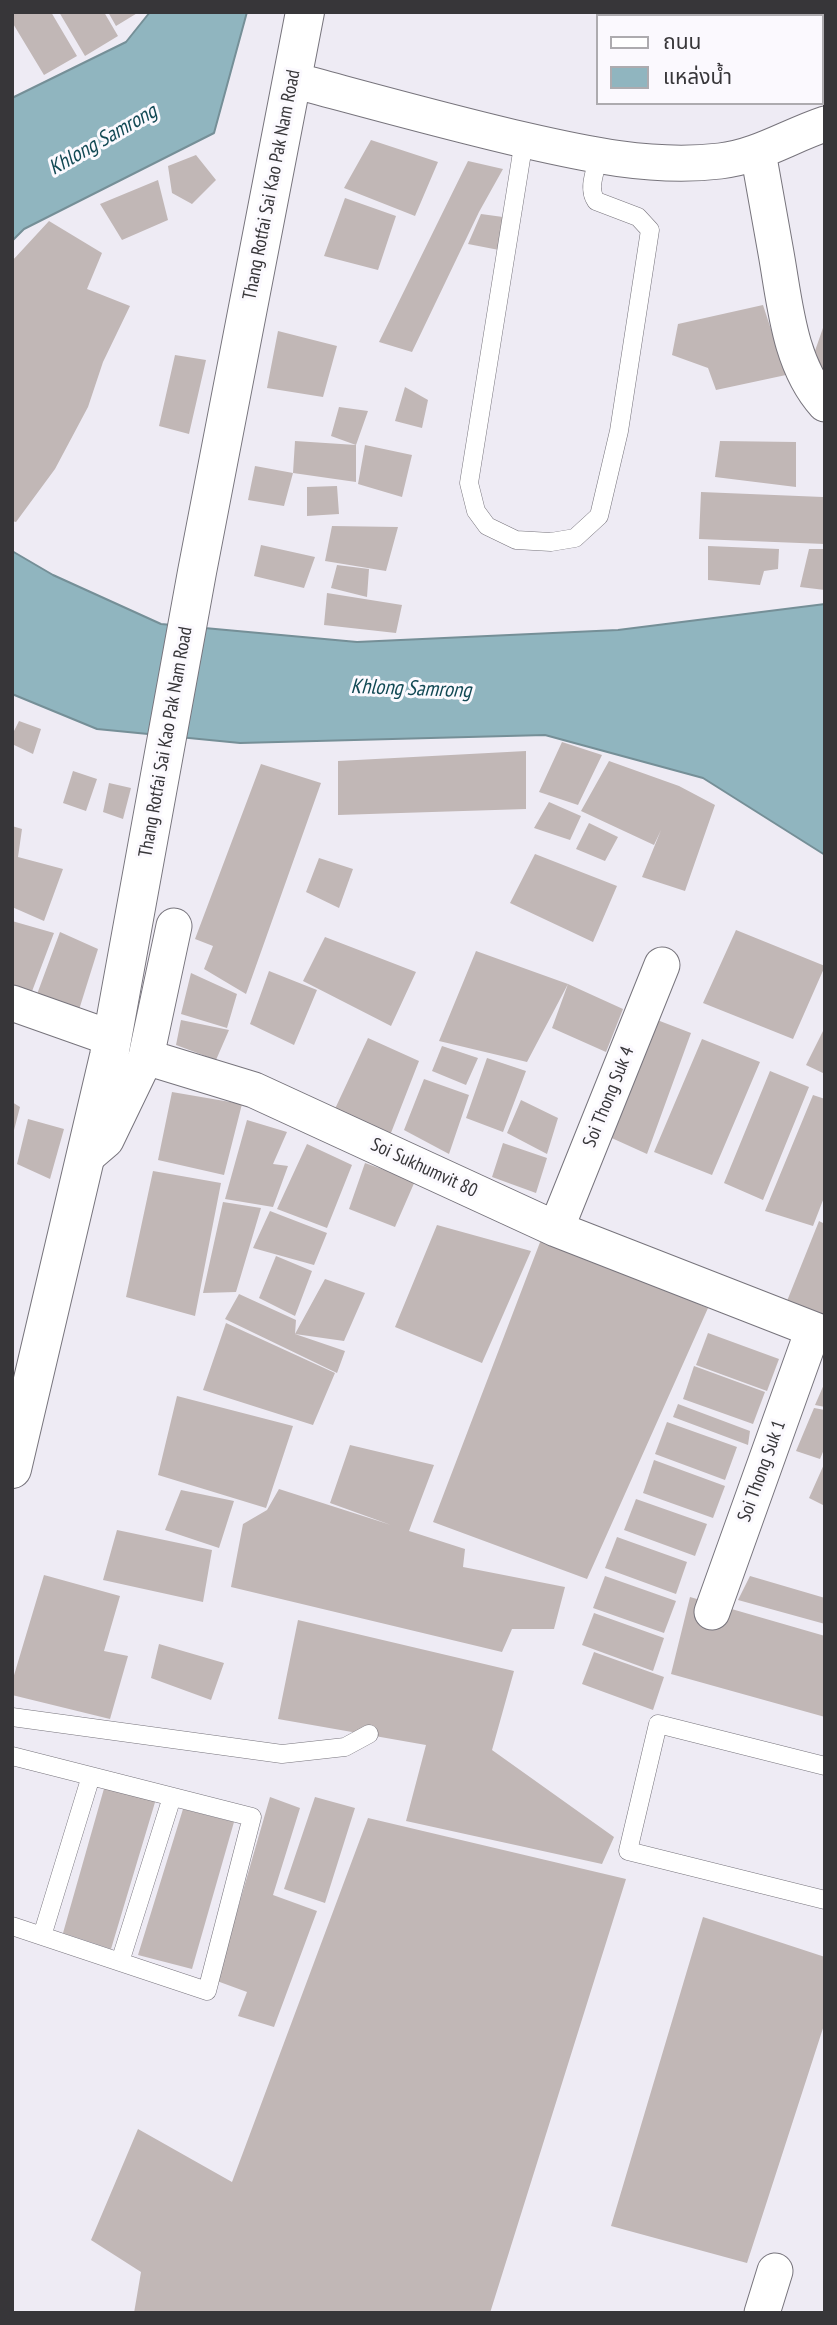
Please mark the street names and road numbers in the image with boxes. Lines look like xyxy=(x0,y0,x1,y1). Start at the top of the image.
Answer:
street label: Thang Rotfai Sai Kao Pak Nam Road xyxy=(238,68,306,302)
street label: Thang Rotfai Sai Kao Pak Nam Road xyxy=(134,625,198,859)
street label: Soi Thong Suk 4 xyxy=(578,1043,640,1151)
street label: Soi Sukhumvit 80 xyxy=(367,1133,481,1203)
street label: Soi Thong Suk 1 xyxy=(733,1417,791,1525)

